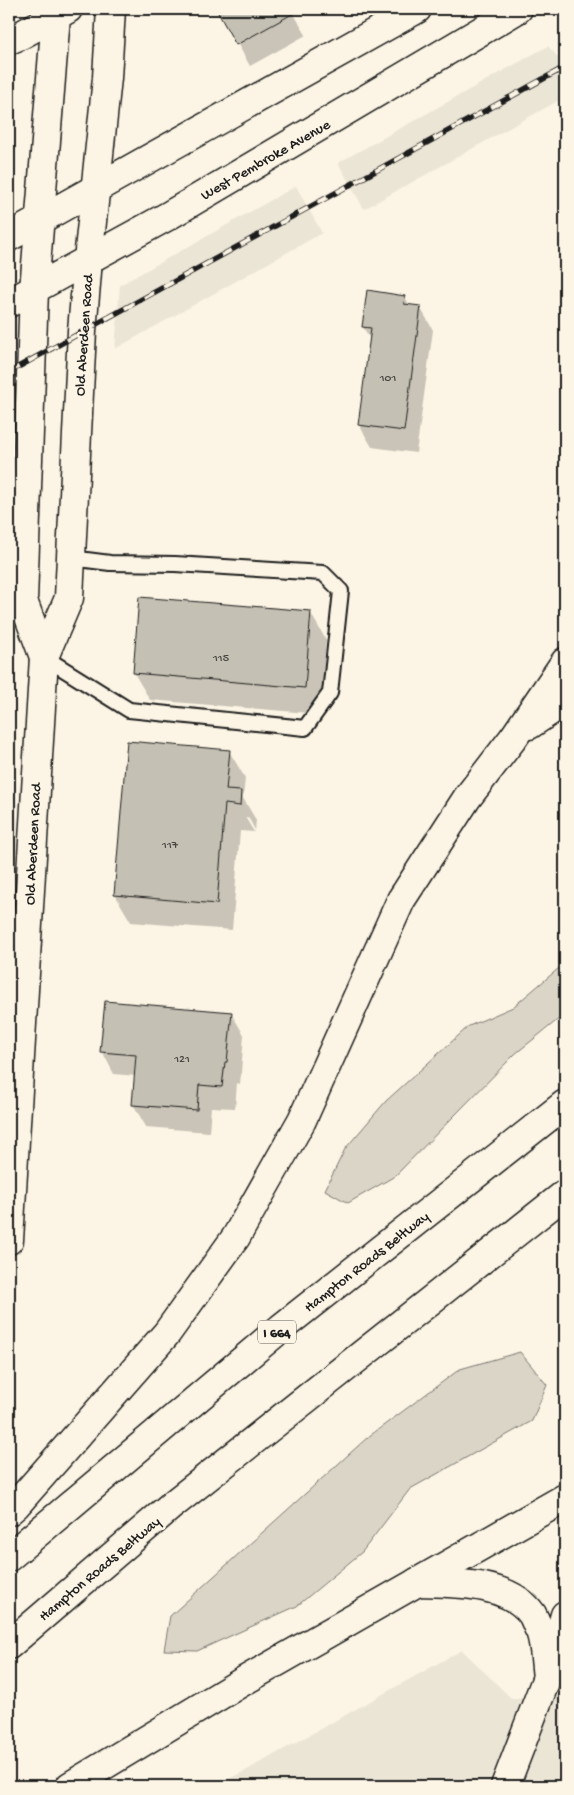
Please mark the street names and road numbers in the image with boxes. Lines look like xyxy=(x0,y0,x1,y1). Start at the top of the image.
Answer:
street label: West Pembroke Avenue xyxy=(198,116,334,205)
street label: Old Aberdeen Road xyxy=(72,272,98,397)
street label: Old Aberdeen Road xyxy=(22,781,46,906)
street label: Hampton Roads Beltway xyxy=(301,1208,434,1317)
road number: I 664 xyxy=(258,1320,296,1344)
street label: Hampton Roads Beltway xyxy=(36,1513,165,1626)

